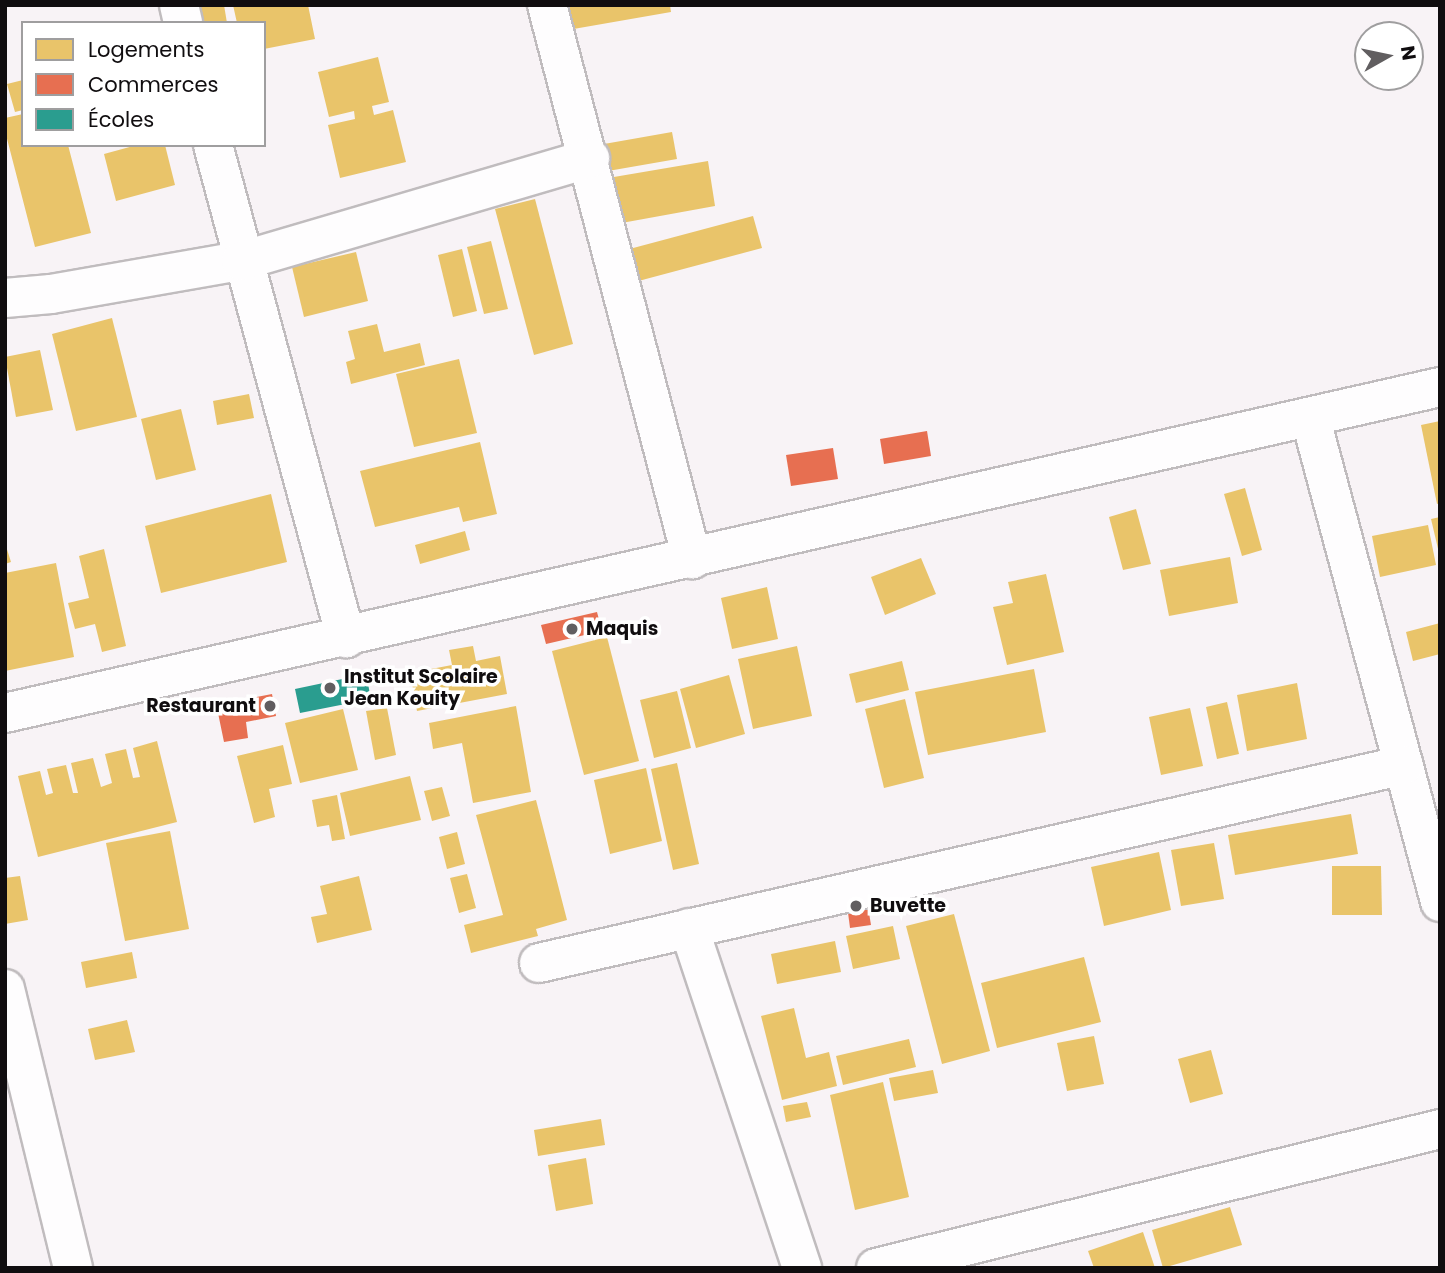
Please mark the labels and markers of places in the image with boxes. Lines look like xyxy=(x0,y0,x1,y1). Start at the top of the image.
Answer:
place label: Maquis xyxy=(586,618,658,640)
marker: Maquis xyxy=(564,621,580,637)
place label: Institut Scolaire Jean Kouity xyxy=(344,666,498,710)
marker: Institut Scolaire Jean Kouity xyxy=(322,680,338,696)
place label: Restaurant xyxy=(146,695,256,717)
marker: Restaurant xyxy=(262,698,278,714)
place label: Buvette xyxy=(870,895,946,917)
marker: Buvette xyxy=(848,898,864,914)

